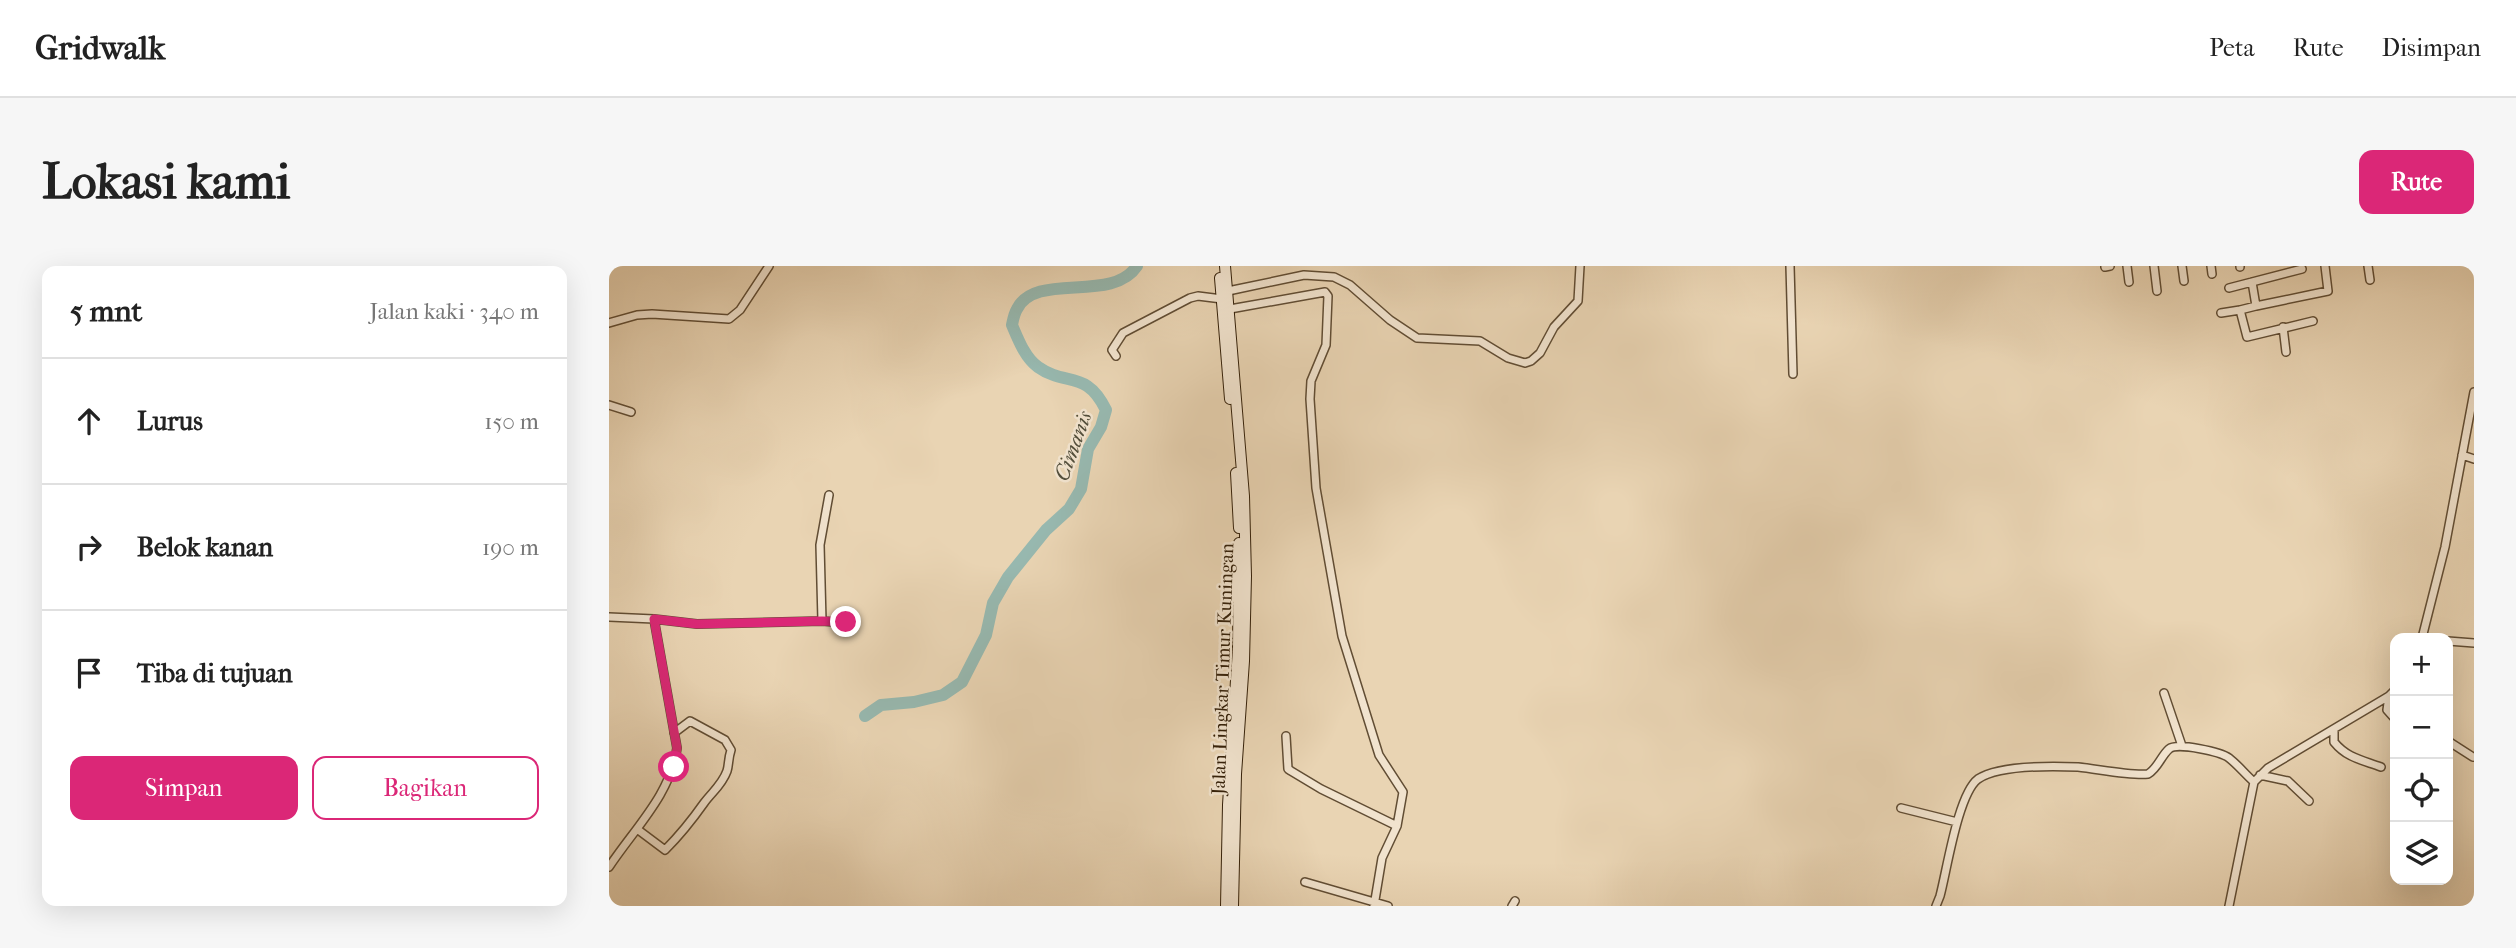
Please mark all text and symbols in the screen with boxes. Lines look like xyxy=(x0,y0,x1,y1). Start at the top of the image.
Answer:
text: Gridwalk xyxy=(35,29,165,68)
text: Peta xyxy=(2209,34,2255,62)
text: Rute xyxy=(2293,34,2344,62)
text: Disimpan xyxy=(2382,34,2481,62)
button: Rute xyxy=(2359,150,2474,214)
text: Lokasi kami xyxy=(42,153,290,211)
text: 5 mnt xyxy=(70,294,142,329)
text: Jalan kaki · 340 m xyxy=(370,298,539,325)
icon: ahead xyxy=(70,402,108,440)
text: Lurus xyxy=(137,406,203,437)
water label: Cimanis xyxy=(1049,407,1097,484)
text: 150 m xyxy=(484,408,539,435)
icon: right xyxy=(70,528,108,566)
text: Belok kanan xyxy=(137,532,273,563)
text: 190 m xyxy=(482,534,539,561)
street label: Jalan Lingkar Timur Kuningan xyxy=(1208,543,1238,797)
route end xyxy=(830,606,861,637)
map controls xyxy=(2390,633,2453,885)
button: + xyxy=(2390,633,2453,696)
icon: arrive xyxy=(70,654,108,692)
text: Tiba di tujuan xyxy=(137,658,293,689)
button: − xyxy=(2390,696,2453,759)
route start xyxy=(658,751,689,782)
button: Simpan xyxy=(70,756,298,820)
button: Bagikan xyxy=(312,756,539,820)
button: locate xyxy=(2390,759,2453,822)
button: layers xyxy=(2390,822,2453,885)

